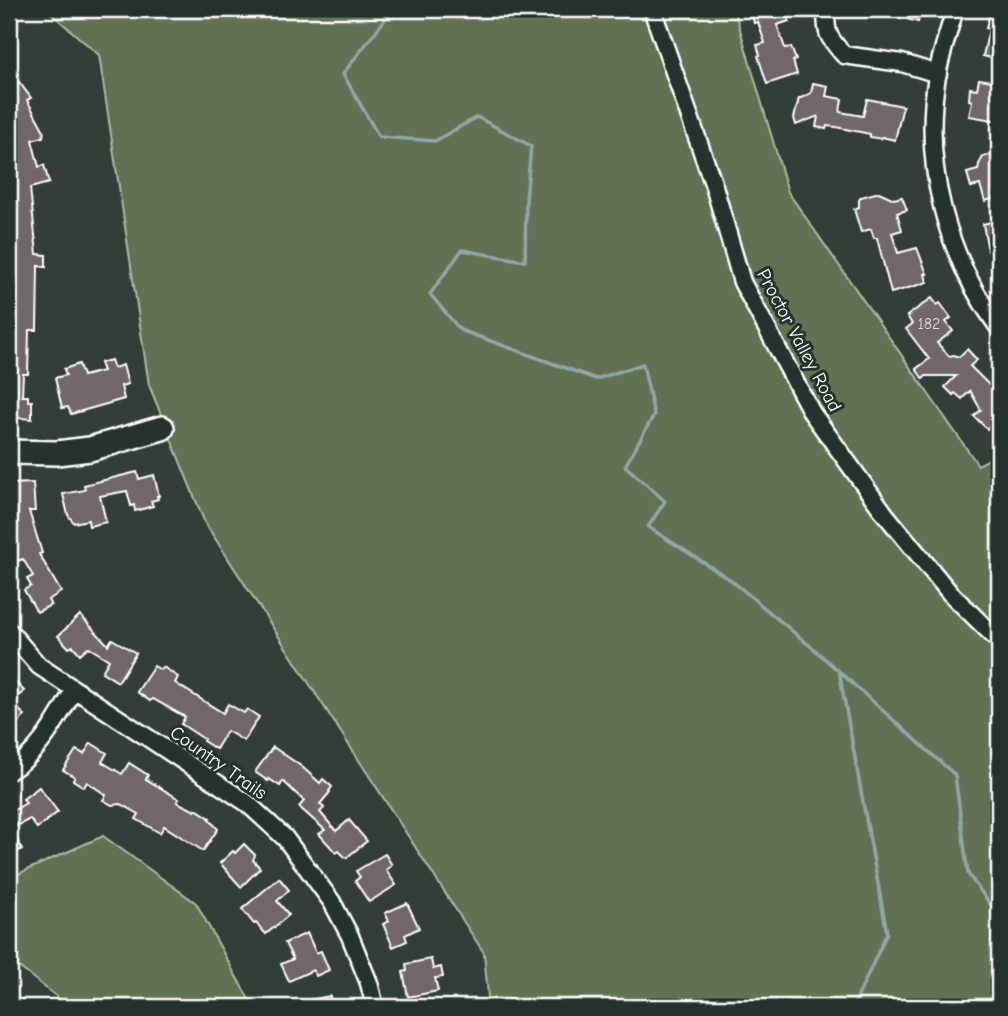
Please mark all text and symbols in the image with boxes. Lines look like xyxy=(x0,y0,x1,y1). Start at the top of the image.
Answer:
street label: Proctor Valley Road xyxy=(752,265,846,416)
house number: 182 xyxy=(918,315,940,333)
street label: Country Trails xyxy=(166,721,271,804)

